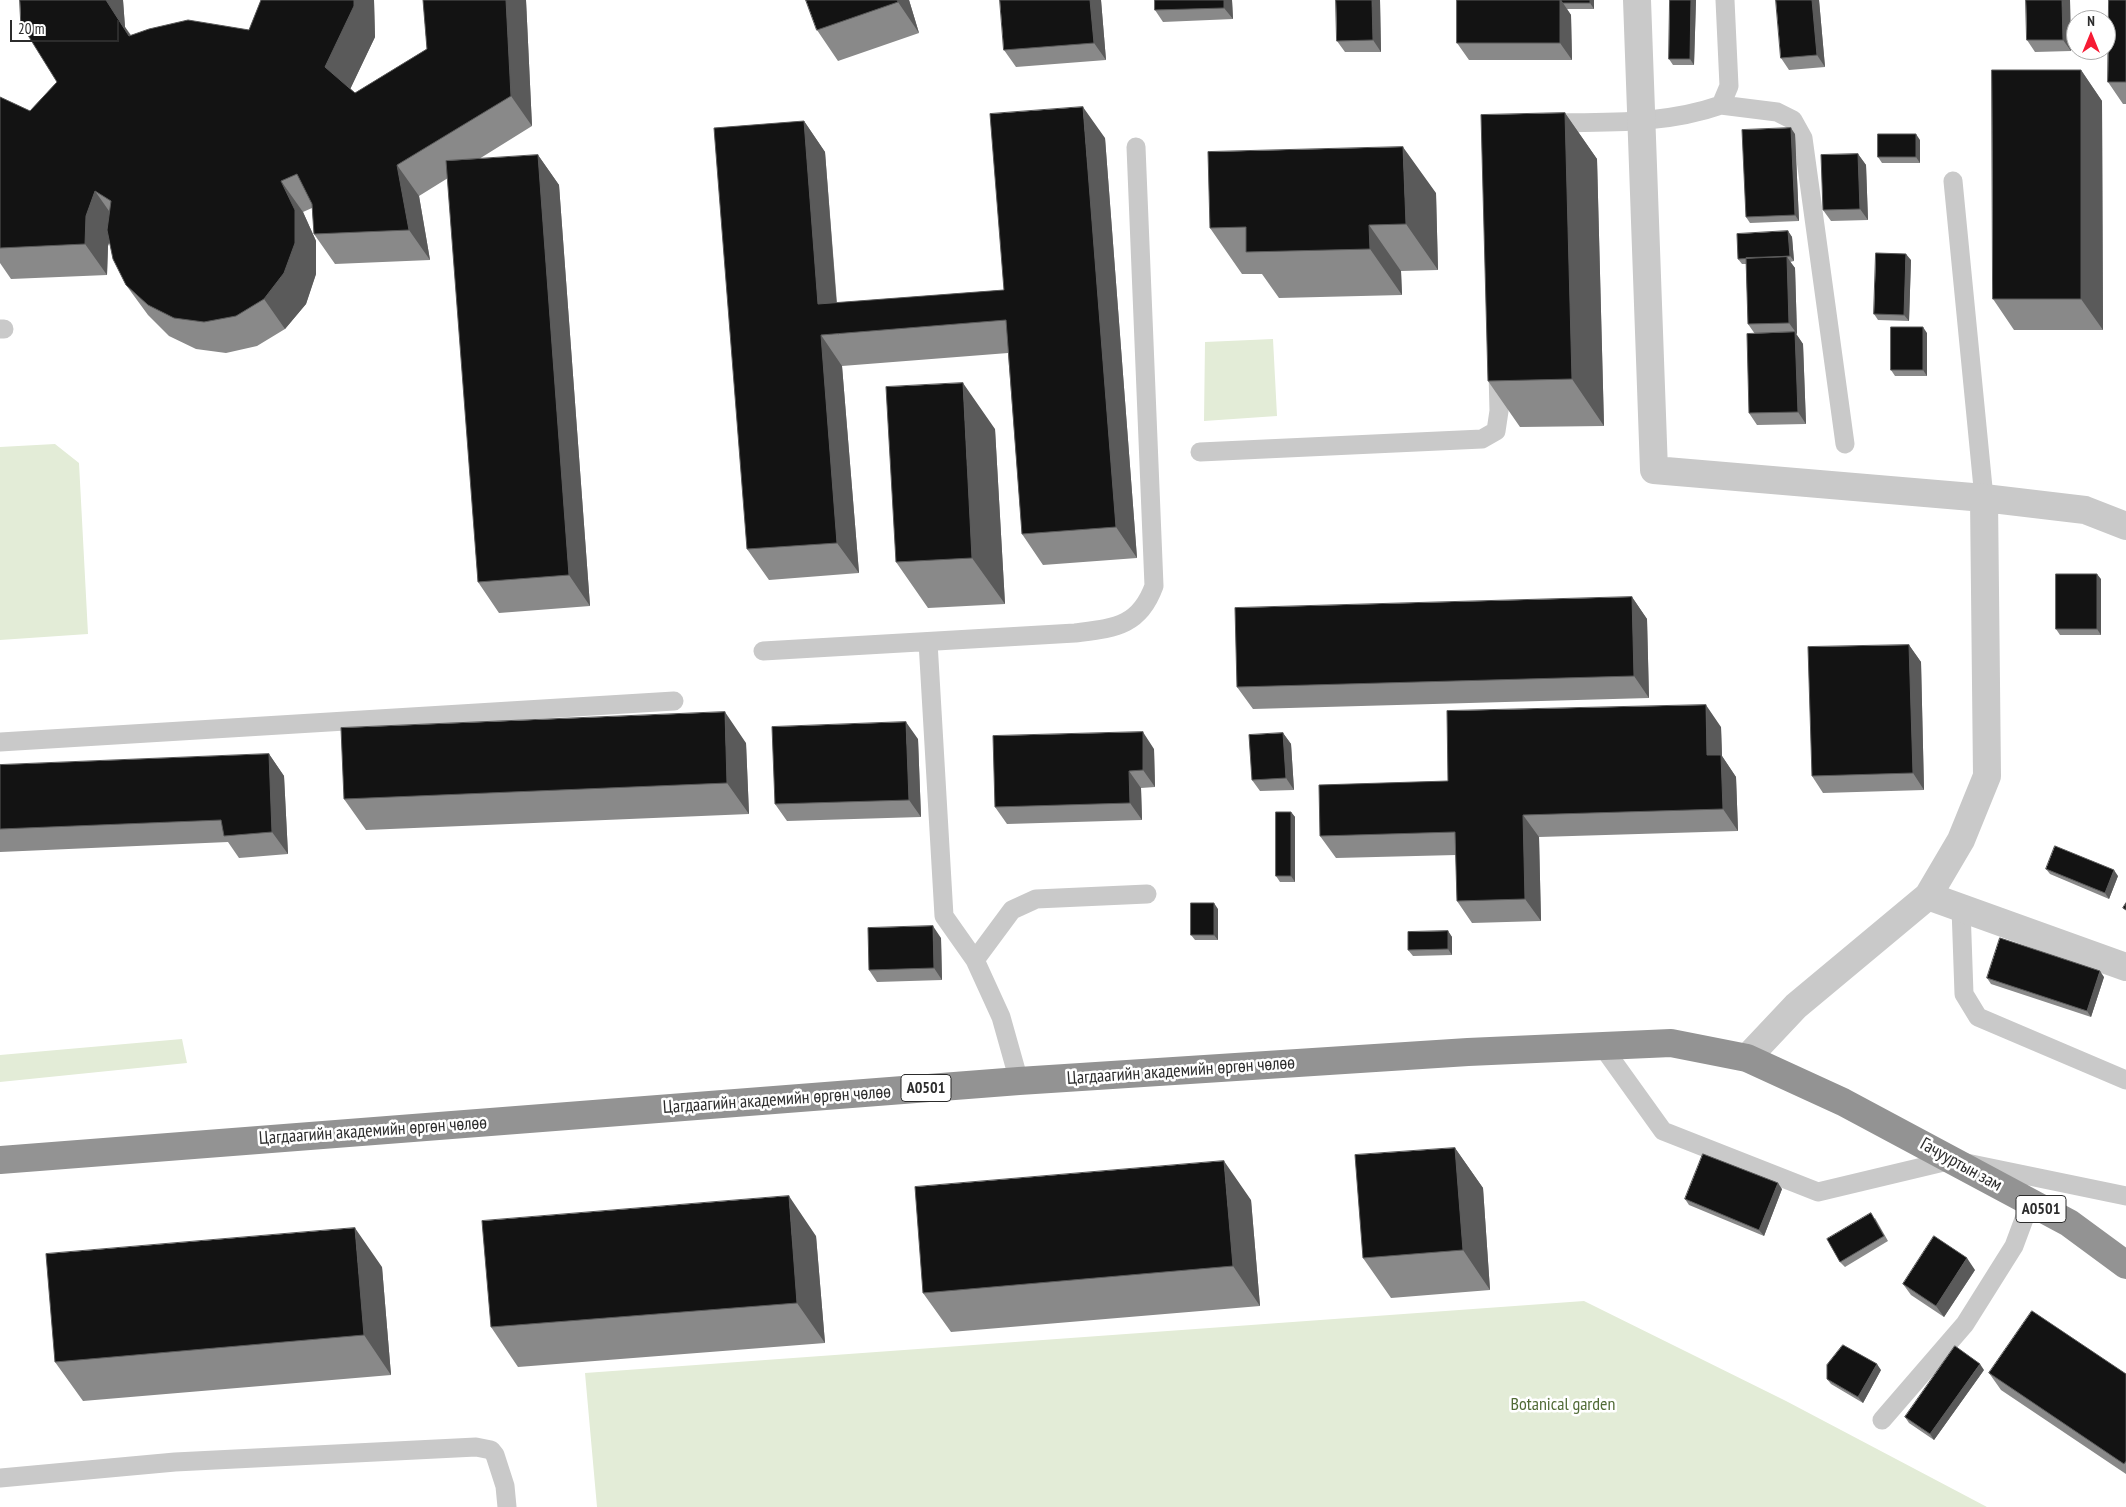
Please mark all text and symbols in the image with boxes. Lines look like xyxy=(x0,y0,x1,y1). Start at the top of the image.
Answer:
scale bar xyxy=(12,10,121,42)
north arrow xyxy=(2066,10,2116,60)
text: N xyxy=(2087,12,2095,30)
text: 20 m xyxy=(18,19,44,38)
street label: Цагдаагийн академийн өргөн чөлөө xyxy=(1066,1052,1296,1090)
road number: A0501 xyxy=(901,1074,951,1102)
street label: Цагдаагийн академийн өргөн чөлөө xyxy=(662,1081,892,1119)
street label: Цагдаагийн академийн өргөн чөлөө xyxy=(258,1112,488,1150)
street label: Гачууртын зам xyxy=(1916,1134,2006,1196)
road number: A0501 xyxy=(2016,1196,2066,1222)
park label: Botanical garden xyxy=(1511,1394,1615,1416)

